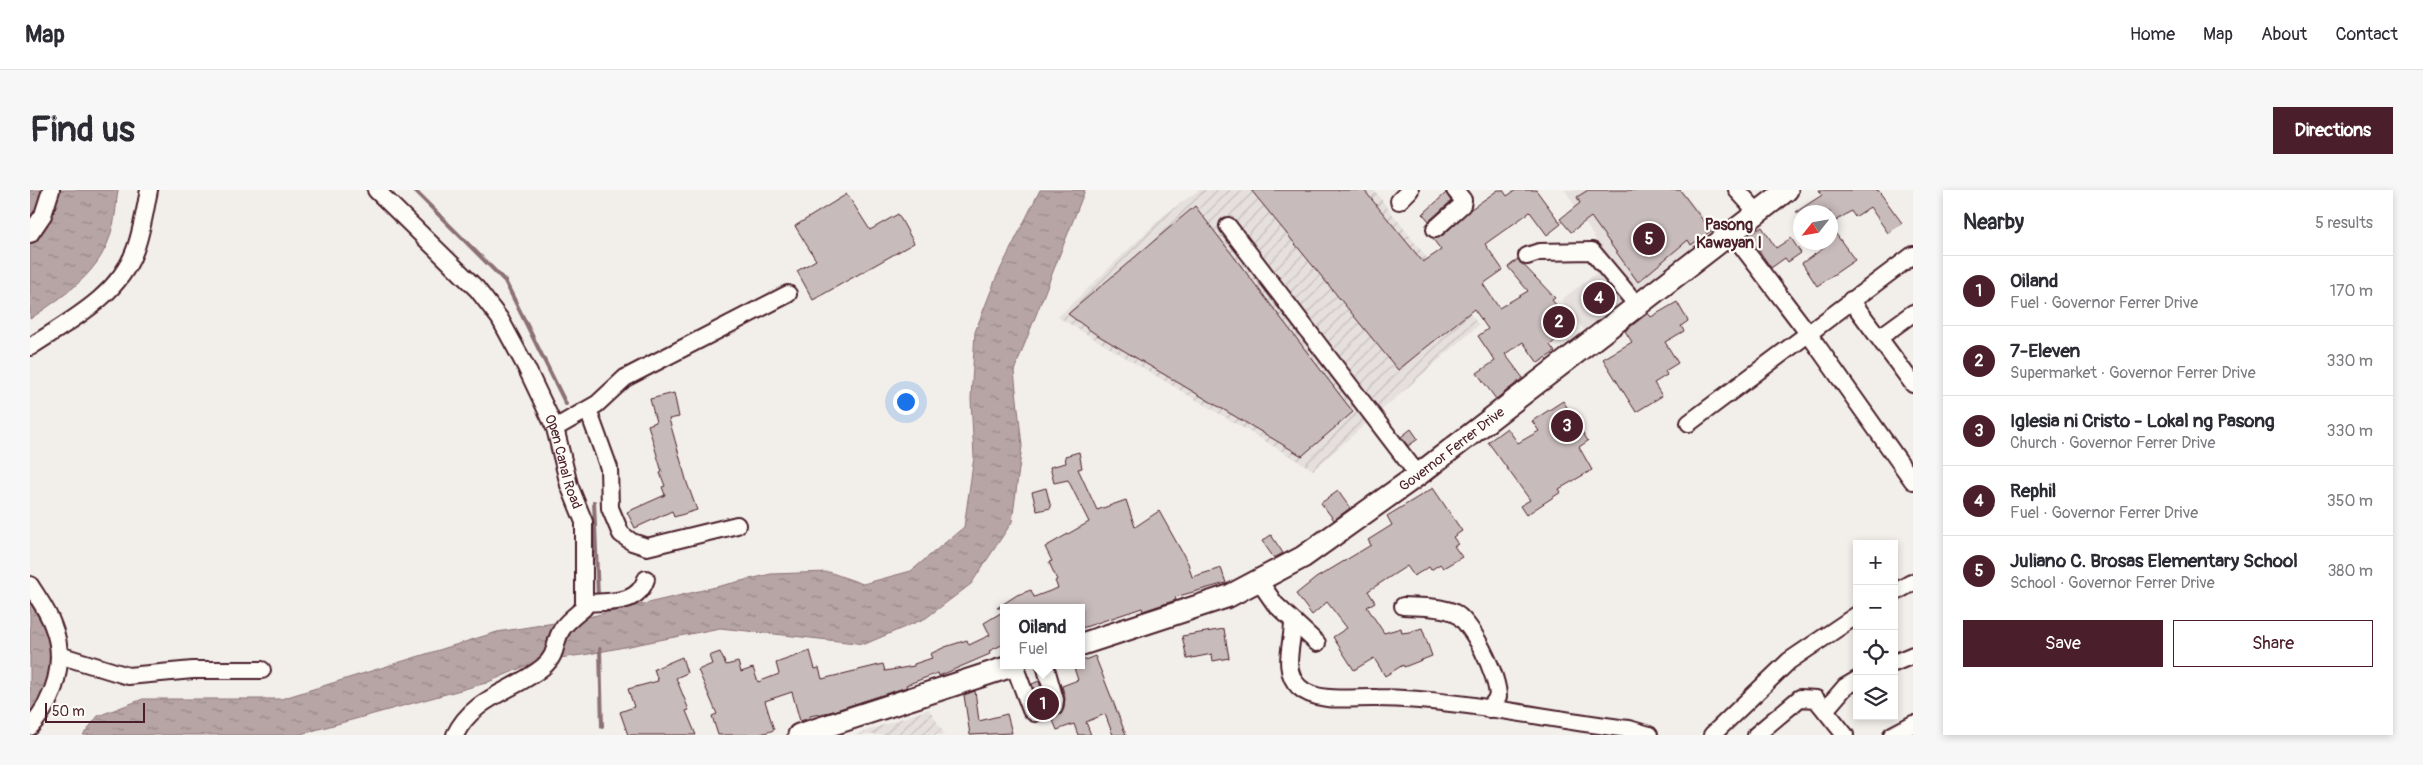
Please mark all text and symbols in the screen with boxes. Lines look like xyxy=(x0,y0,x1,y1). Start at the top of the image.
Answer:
text: Map xyxy=(25,20,65,49)
text: Home xyxy=(2130,23,2175,46)
text: Map xyxy=(2203,23,2233,46)
text: About xyxy=(2261,23,2307,46)
text: Contact xyxy=(2335,23,2398,46)
button: Directions xyxy=(2273,107,2393,154)
text: Find us xyxy=(30,108,135,152)
north arrow xyxy=(1793,205,1838,250)
text: Nearby xyxy=(1963,209,2024,236)
text: 5 results xyxy=(2315,213,2373,233)
district label: Pasong Kawayan I xyxy=(1696,215,1762,253)
pin: 5 xyxy=(1633,220,1665,258)
text: Oiland xyxy=(2010,269,2058,293)
pin: 4 xyxy=(1583,279,1615,317)
text: 1 xyxy=(1976,281,1982,301)
text: 170 m xyxy=(2330,281,2373,301)
text: Fuel · Governor Ferrer Drive xyxy=(2010,293,2198,313)
pin: 2 xyxy=(1543,303,1575,341)
text: 7-Eleven xyxy=(2010,339,2080,363)
text: 2 xyxy=(1975,351,1983,371)
text: 330 m xyxy=(2327,351,2373,371)
text: Supermarket · Governor Ferrer Drive xyxy=(2010,363,2256,383)
your location xyxy=(893,389,919,415)
street label: Governor Ferrer Drive xyxy=(1396,403,1508,495)
pin: 3 xyxy=(1551,407,1583,445)
text: Iglesia ni Cristo - Lokal ng Pasong xyxy=(2010,409,2275,433)
street label: Open Canal Road xyxy=(541,412,586,511)
text: 3 xyxy=(1975,421,1983,441)
text: 330 m xyxy=(2327,421,2373,441)
text: Church · Governor Ferrer Drive xyxy=(2010,433,2215,453)
text: Rephil xyxy=(2010,479,2056,503)
text: 4 xyxy=(1974,491,1984,511)
text: 350 m xyxy=(2327,491,2373,511)
text: Fuel · Governor Ferrer Drive xyxy=(2010,503,2198,523)
map controls xyxy=(1853,540,1898,720)
button: + xyxy=(1853,540,1898,585)
text: Juliano C. Brosas Elementary School xyxy=(2010,549,2298,573)
text: 5 xyxy=(1975,561,1983,581)
text: 380 m xyxy=(2327,561,2373,581)
text: School · Governor Ferrer Drive xyxy=(2010,573,2215,593)
button: − xyxy=(1853,585,1898,630)
popup xyxy=(1000,604,1085,669)
text: Oiland xyxy=(1018,615,1067,639)
button: Save xyxy=(1963,620,2163,667)
button: Share xyxy=(2173,620,2373,667)
button: locate xyxy=(1853,630,1898,675)
text: Fuel xyxy=(1018,639,1048,659)
button: layers xyxy=(1853,675,1898,720)
pin: 1 xyxy=(1027,685,1059,723)
scale bar xyxy=(45,700,145,723)
text: 50 m xyxy=(52,703,85,720)

